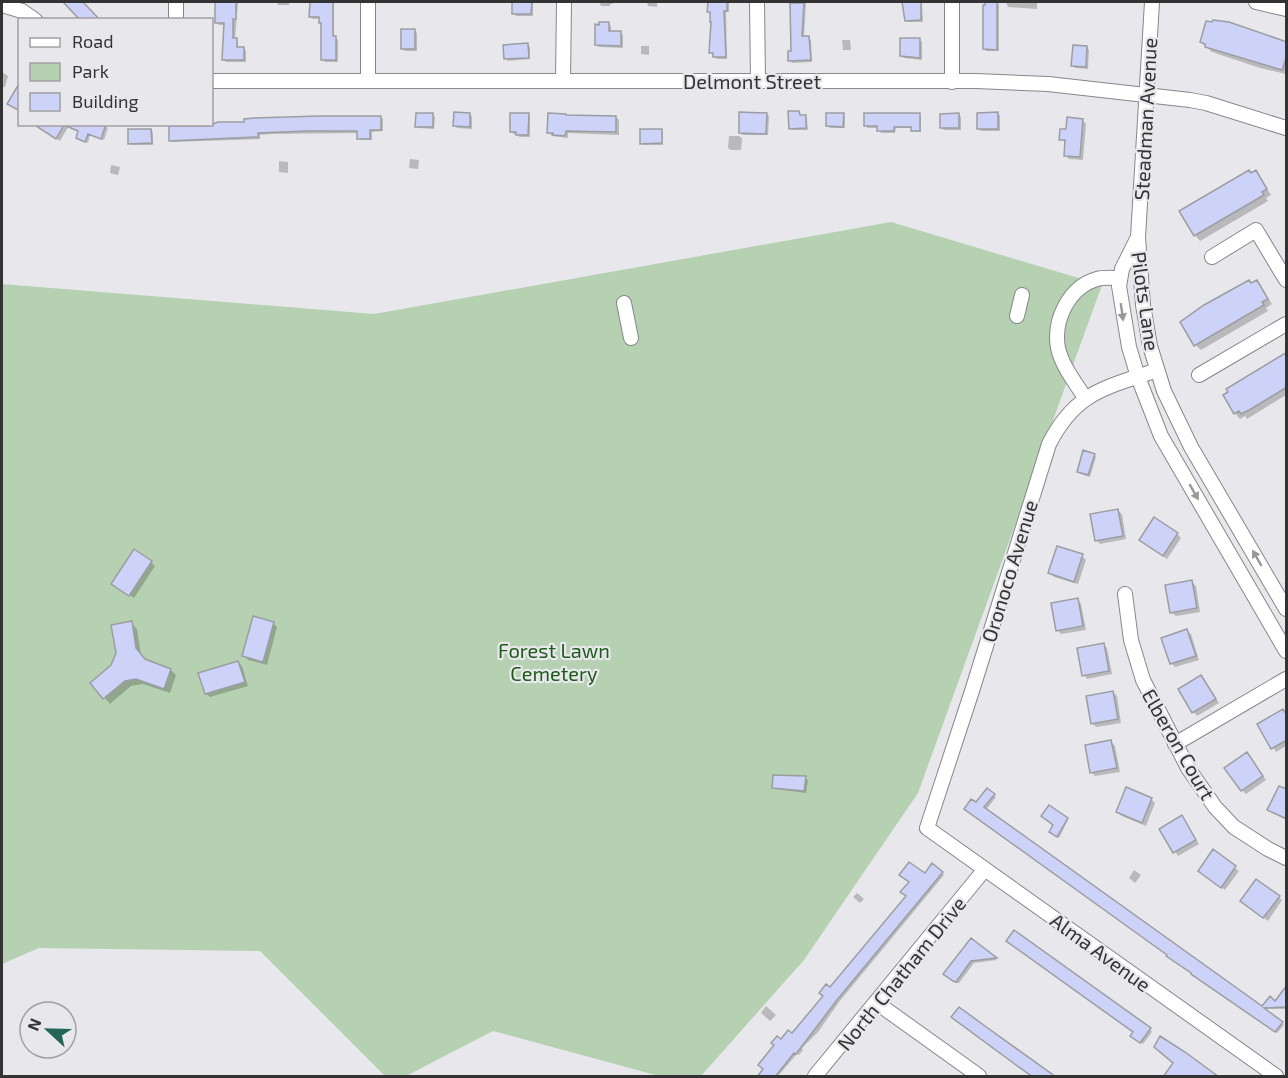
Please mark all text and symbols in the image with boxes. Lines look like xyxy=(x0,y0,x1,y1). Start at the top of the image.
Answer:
legend xyxy=(18,18,213,126)
text: Road xyxy=(72,30,113,52)
street label: Steadman Avenue xyxy=(1129,37,1161,201)
text: Park xyxy=(72,60,109,82)
street label: Delmont Street xyxy=(683,69,821,93)
text: Building xyxy=(72,90,139,112)
street label: Pilots Lane xyxy=(1127,250,1165,352)
one-way arrow xyxy=(1118,303,1127,322)
one-way arrow xyxy=(1188,484,1199,500)
street label: Oronoco Avenue xyxy=(976,497,1042,645)
one-way arrow xyxy=(1252,550,1262,567)
park label: Forest Lawn Cemetery xyxy=(498,638,610,685)
street label: Elberon Court xyxy=(1138,684,1221,804)
street label: North Chatham Drive xyxy=(832,891,970,1055)
street label: Alma Avenue xyxy=(1046,908,1156,996)
north arrow xyxy=(18,1000,78,1060)
text: N xyxy=(23,1015,45,1033)

